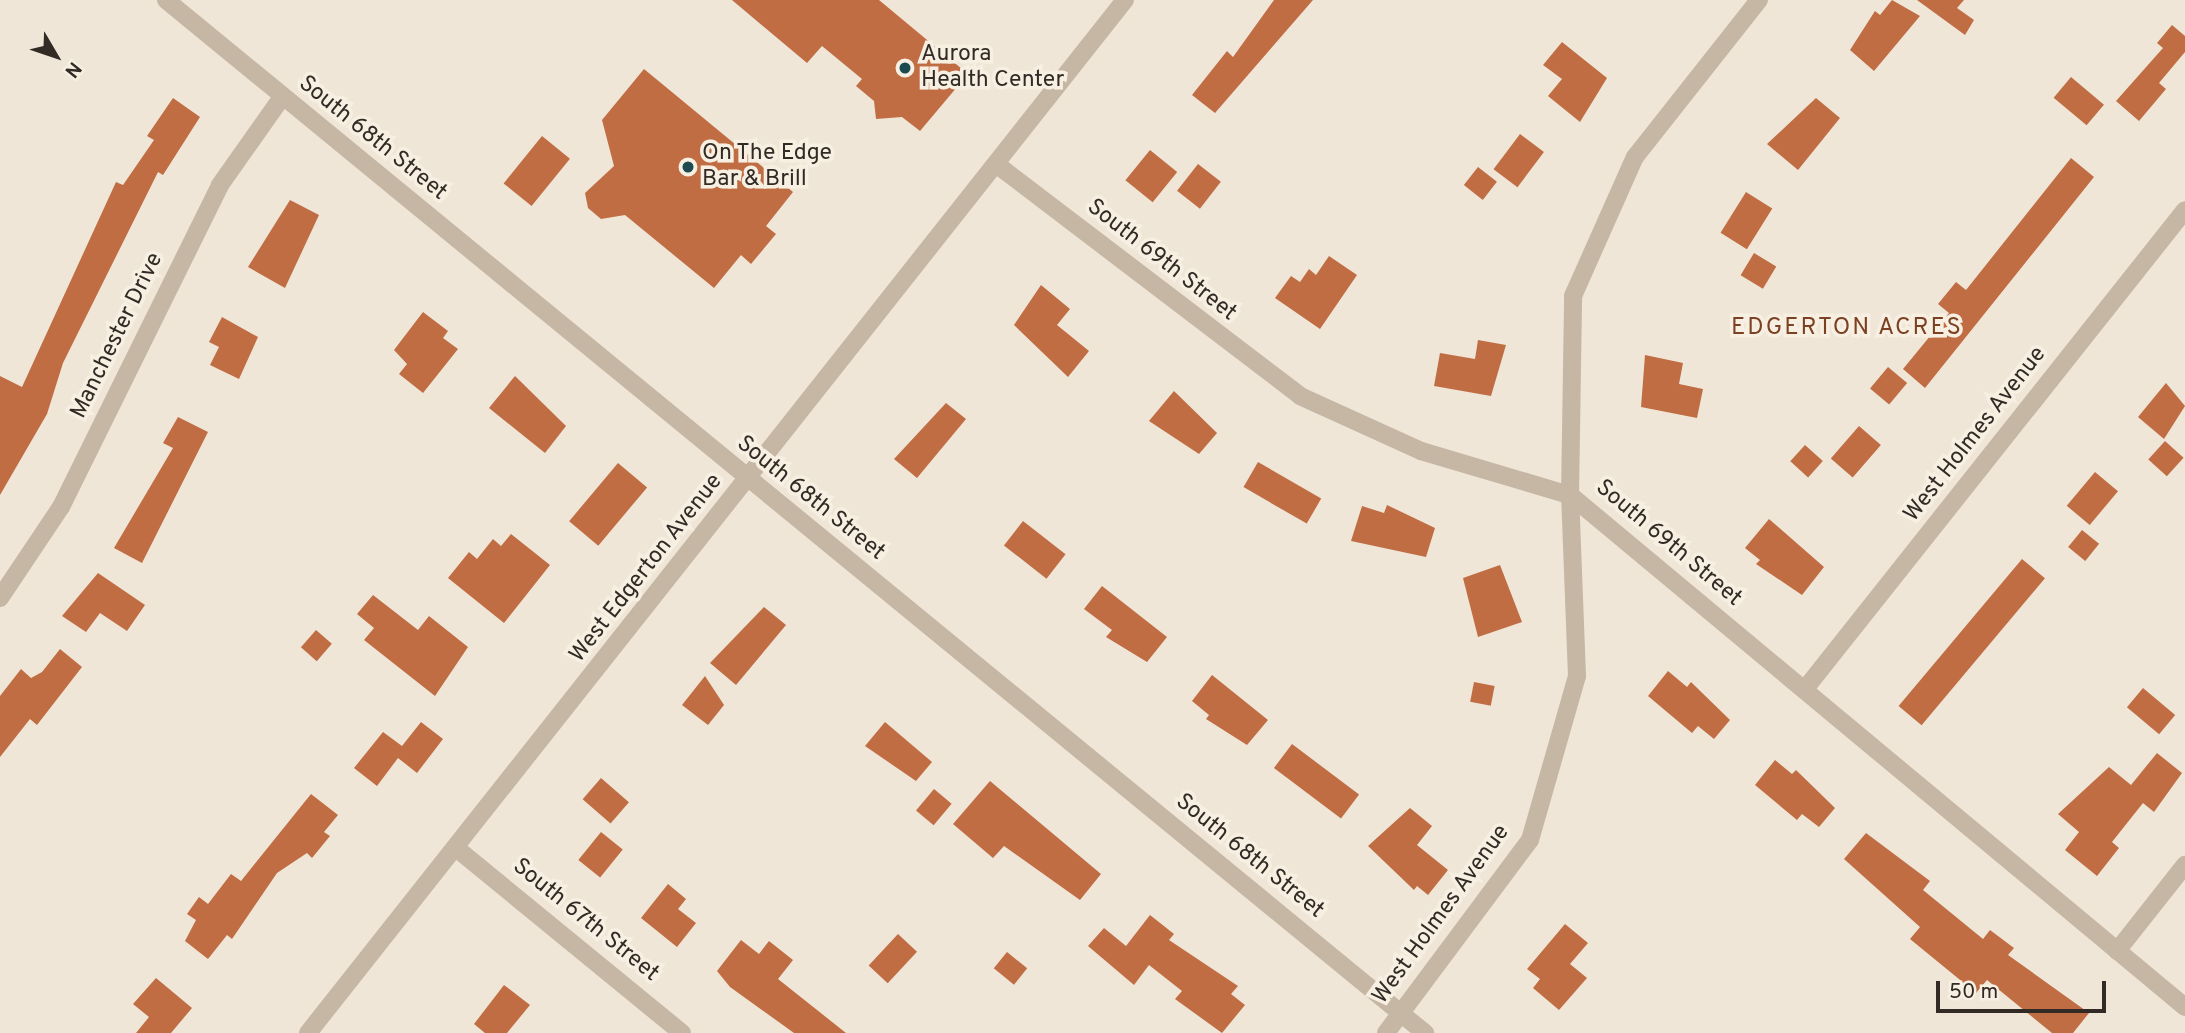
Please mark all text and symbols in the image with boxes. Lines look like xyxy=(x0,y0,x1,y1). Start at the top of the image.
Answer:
north arrow xyxy=(21,21,91,91)
place label: Aurora Health Center xyxy=(921,41,1064,95)
text: N xyxy=(59,56,86,82)
marker: Aurora Health Center xyxy=(895,58,915,78)
street label: South 68th Street xyxy=(292,71,452,207)
place label: On The Edge Bar & Brill xyxy=(702,140,833,194)
marker: On The Edge Bar & Brill xyxy=(680,159,696,175)
street label: South 69th Street xyxy=(1081,194,1241,328)
street label: Manchester Drive xyxy=(66,249,170,423)
district label: EDGERTON ACRES xyxy=(1732,315,1962,343)
street label: West Holmes Avenue xyxy=(1899,342,2053,528)
street label: South 68th Street xyxy=(730,431,890,567)
street label: West Edgerton Avenue xyxy=(564,469,730,669)
street label: South 69th Street xyxy=(1589,475,1747,613)
street label: South 68th Street xyxy=(1169,789,1329,925)
street label: West Holmes Avenue xyxy=(1367,820,1517,1010)
street label: South 67th Street xyxy=(506,854,664,988)
scale bar xyxy=(1940,967,2110,1011)
text: 50 m xyxy=(1949,979,1998,1006)

